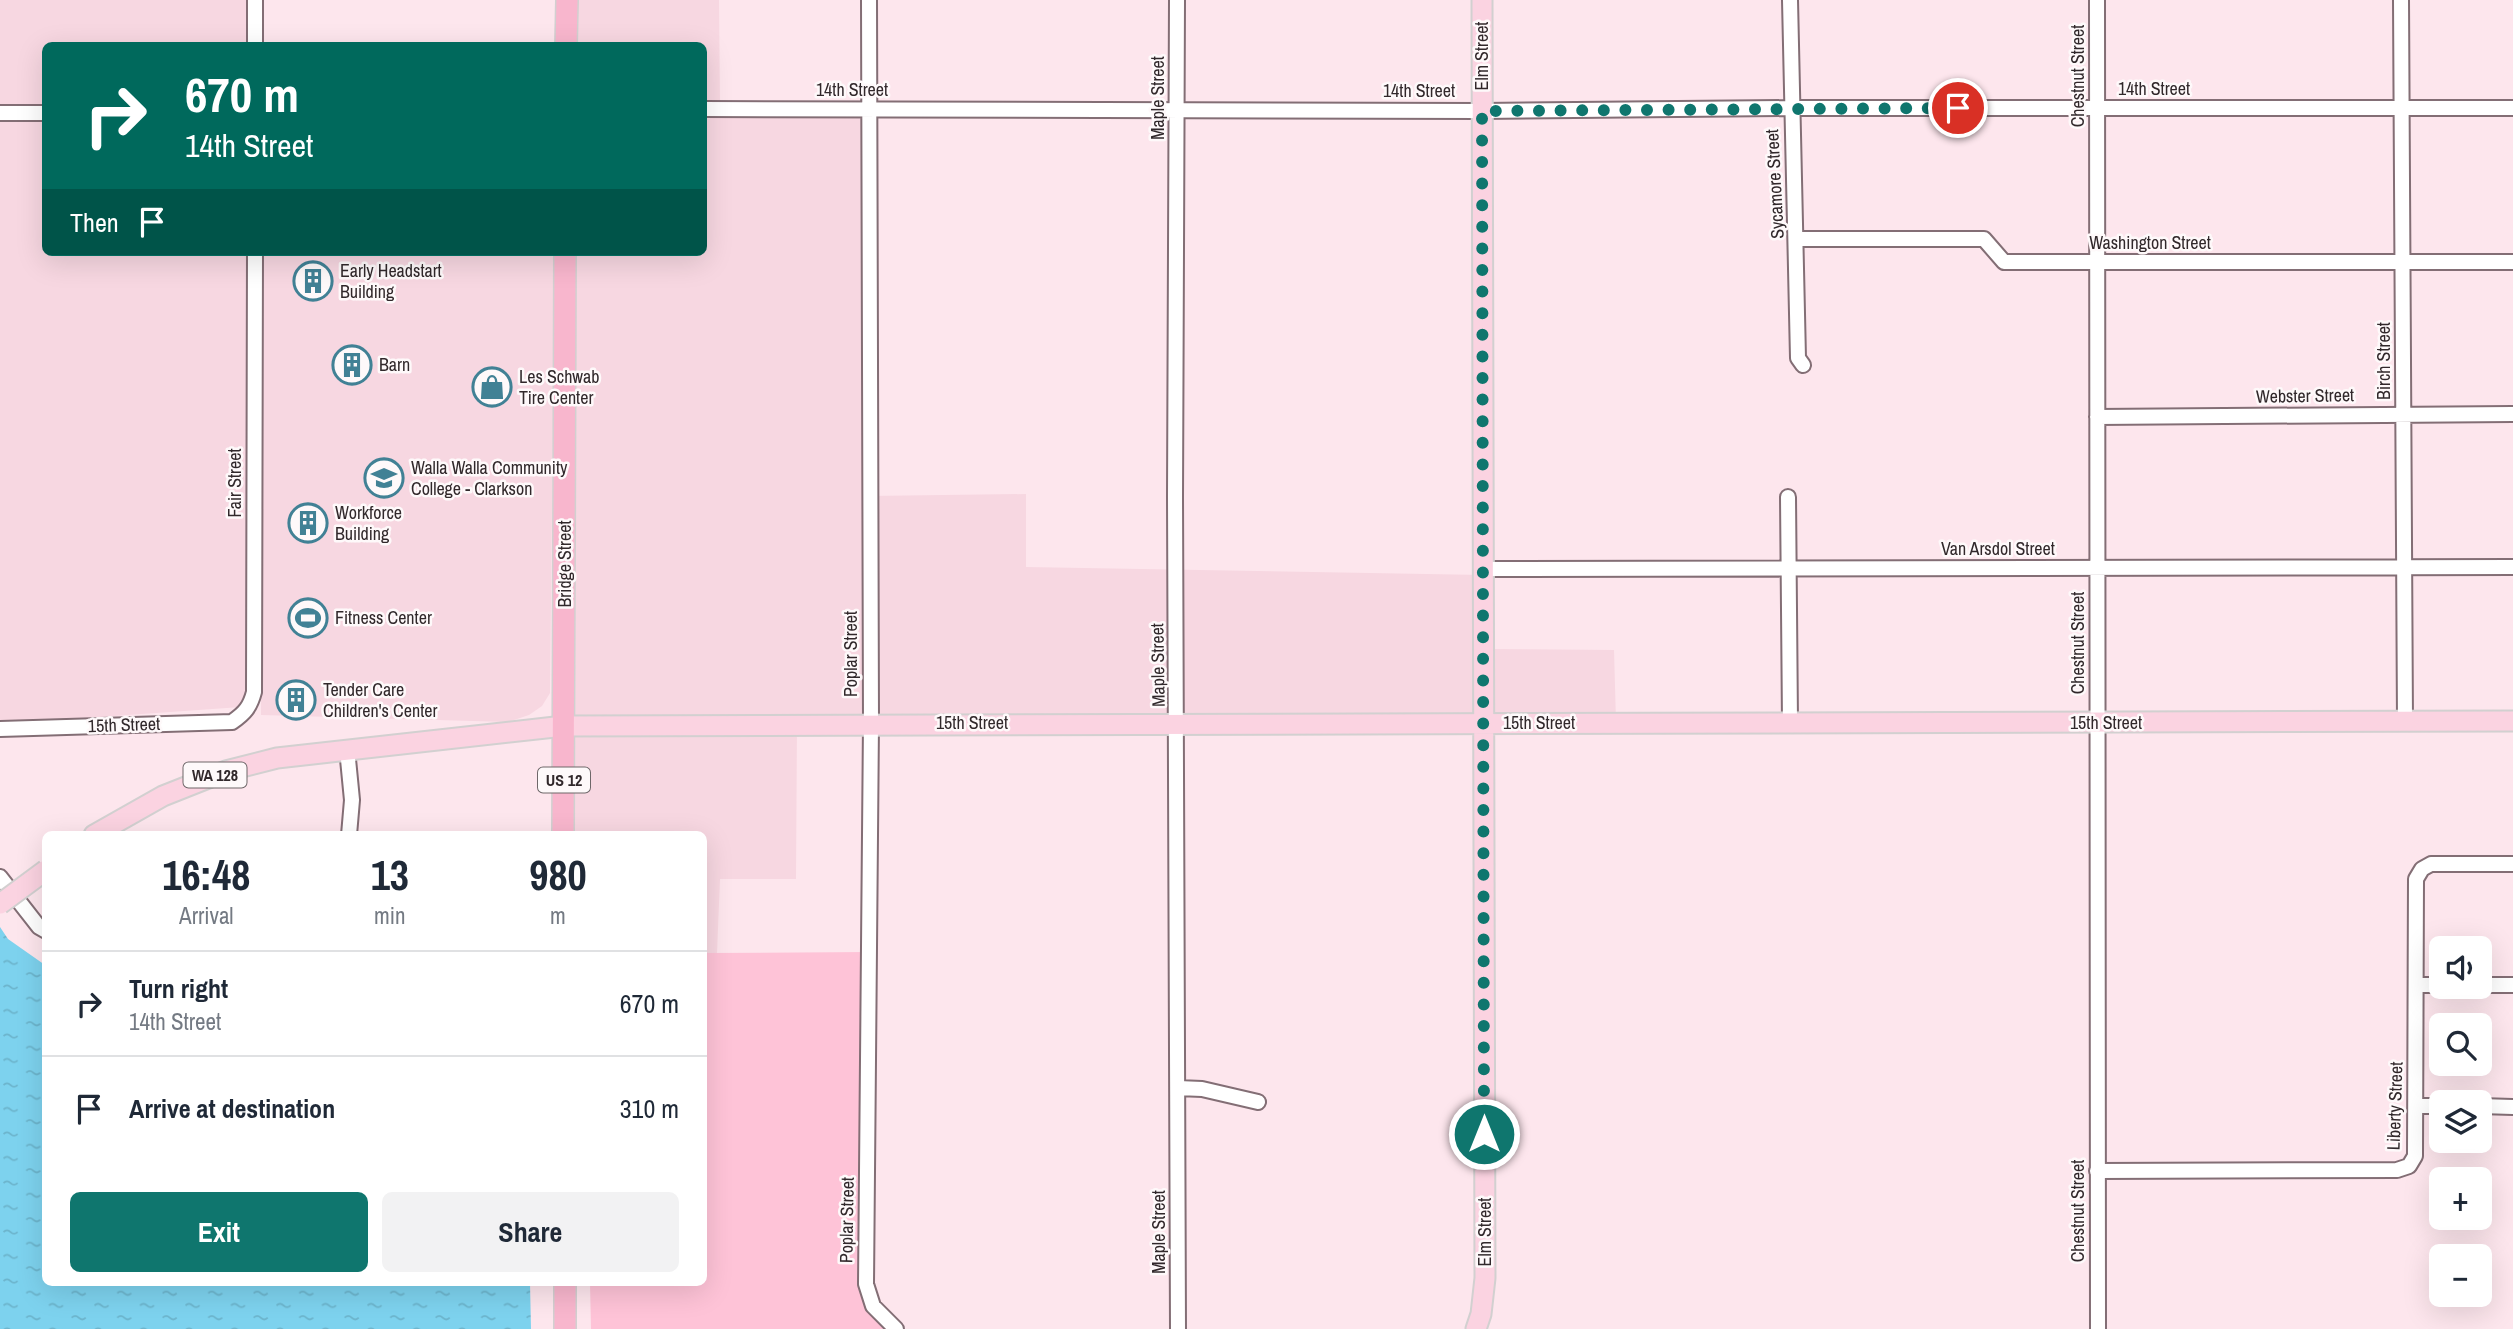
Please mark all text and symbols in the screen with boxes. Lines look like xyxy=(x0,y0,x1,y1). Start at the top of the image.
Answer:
street label: Elm Street xyxy=(1469,22,1494,90)
street label: Chestnut Street xyxy=(2065,25,2090,127)
street label: Maple Street xyxy=(1145,56,1170,140)
text: 670 m xyxy=(185,61,299,127)
icon: right xyxy=(70,70,161,161)
street label: 14th Street xyxy=(2118,76,2190,101)
street label: 14th Street xyxy=(816,77,888,102)
street label: 14th Street xyxy=(1383,78,1455,103)
pin xyxy=(1928,78,1988,138)
icon: arrive xyxy=(1939,89,1977,127)
text: 14th Street xyxy=(185,124,313,167)
street label: Sycamore Street xyxy=(1759,128,1790,240)
icon: arrive xyxy=(133,203,171,241)
text: Then xyxy=(70,205,119,240)
street label: Washington Street xyxy=(2089,230,2211,255)
place label: Early Headstart Building xyxy=(340,258,442,304)
building icon: Early Headstart Building xyxy=(292,260,334,302)
street label: Birch Street xyxy=(2371,322,2396,400)
building icon: Barn xyxy=(331,344,373,386)
place label: Barn xyxy=(379,352,410,377)
place label: Les Schwab Tire Center xyxy=(519,364,599,410)
shop icon: Les Schwab Tire Center xyxy=(471,366,513,408)
street label: Webster Street xyxy=(2256,382,2354,409)
street label: Fair Street xyxy=(222,448,247,518)
place label: Walla Walla Community College - Clarkson xyxy=(411,455,568,501)
school or university icon: Walla Walla Community College - Clarkson xyxy=(363,457,405,499)
place label: Workforce Building xyxy=(335,500,402,546)
building icon: Workforce Building xyxy=(287,502,329,544)
street label: Bridge Street xyxy=(552,521,577,607)
street label: Van Arsdol Street xyxy=(1941,536,2055,561)
street label: Chestnut Street xyxy=(2065,592,2090,694)
sports icon: Fitness Center xyxy=(287,597,329,639)
place label: Fitness Center xyxy=(335,605,432,630)
street label: Poplar Street xyxy=(838,611,863,697)
street label: Maple Street xyxy=(1144,623,1171,707)
place label: Tender Care Children's Center xyxy=(323,677,437,723)
building icon: Tender Care Children's Center xyxy=(275,679,317,721)
street label: 15th Street xyxy=(936,710,1008,735)
street label: 15th Street xyxy=(1503,710,1575,735)
street label: 15th Street xyxy=(2070,710,2142,735)
street label: 15th Street xyxy=(87,711,161,738)
road number: WA 128 xyxy=(184,762,246,788)
road number: US 12 xyxy=(538,768,590,792)
text: 16:48 xyxy=(162,847,250,903)
text: 13 xyxy=(371,847,409,903)
text: 980 xyxy=(529,847,587,903)
text: Arrival xyxy=(179,900,234,931)
text: min xyxy=(374,900,406,931)
text: m xyxy=(550,900,566,931)
map controls xyxy=(2429,936,2492,1307)
button: sound xyxy=(2429,936,2492,999)
text: Turn right xyxy=(129,971,228,1006)
icon: right xyxy=(70,985,108,1023)
text: 670 m xyxy=(620,986,679,1021)
text: 14th Street xyxy=(129,1006,221,1037)
button: search xyxy=(2429,1013,2492,1076)
street label: Liberty Street xyxy=(2380,1061,2409,1151)
icon: arrive xyxy=(70,1090,108,1128)
button: layers xyxy=(2429,1090,2492,1153)
text: Arrive at destination xyxy=(129,1091,335,1126)
text: 310 m xyxy=(620,1091,679,1126)
position arrow xyxy=(1447,1097,1521,1171)
street label: Chestnut Street xyxy=(2065,1160,2090,1262)
button: + xyxy=(2429,1167,2492,1230)
street label: Poplar Street xyxy=(833,1177,860,1263)
street label: Maple Street xyxy=(1146,1190,1171,1274)
button: Exit xyxy=(70,1192,368,1272)
button: Share xyxy=(382,1192,679,1272)
street label: Elm Street xyxy=(1472,1198,1497,1266)
button: − xyxy=(2429,1244,2492,1307)

